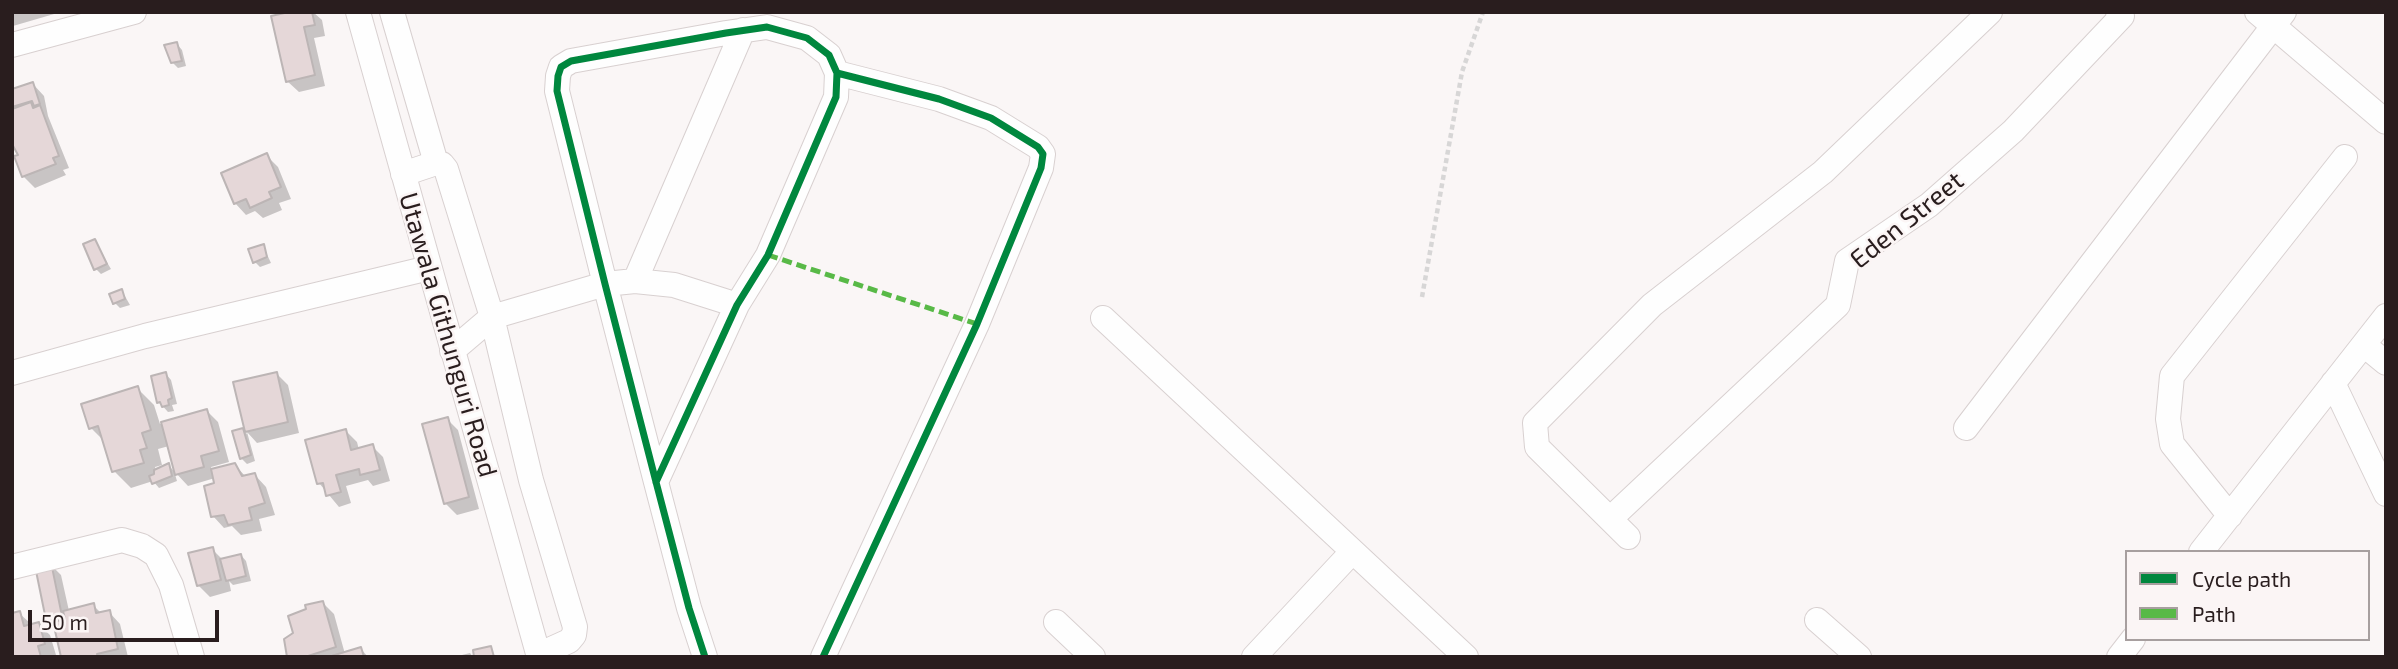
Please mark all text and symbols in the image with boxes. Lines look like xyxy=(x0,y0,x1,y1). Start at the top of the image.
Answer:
street label: Eden Street xyxy=(1844,165,1970,275)
street label: Utawala Githunguri Road xyxy=(392,189,504,481)
legend xyxy=(2125,550,2370,641)
text: Cycle path xyxy=(2192,566,2291,591)
scale bar xyxy=(32,596,222,640)
text: Path xyxy=(2192,601,2236,626)
text: 50 m xyxy=(41,609,88,634)

